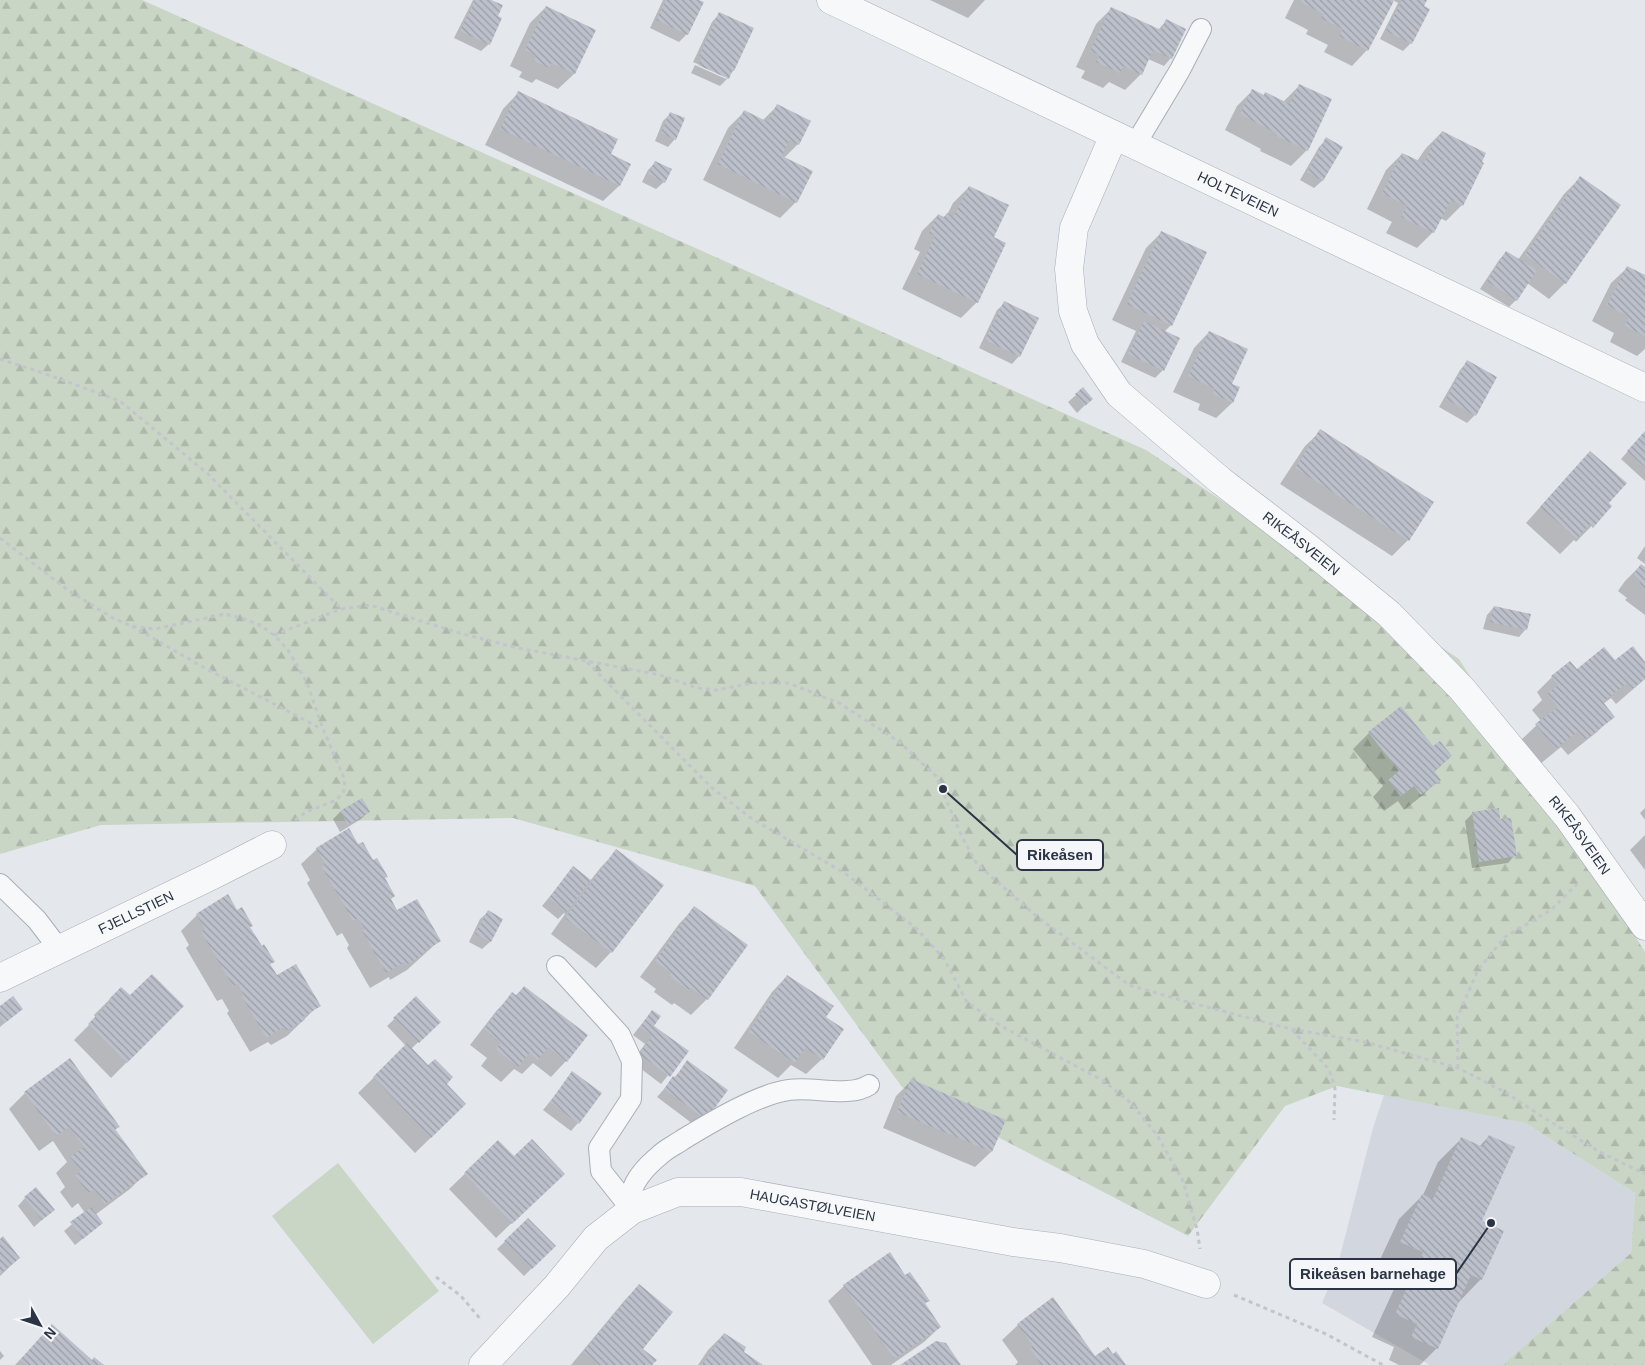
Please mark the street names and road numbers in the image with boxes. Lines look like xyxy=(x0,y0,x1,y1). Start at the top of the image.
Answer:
street label: HOLTEVEIEN xyxy=(1195,168,1281,220)
street label: RIKEÅSVEIEN xyxy=(1260,508,1343,578)
street label: RIKEÅSVEIEN xyxy=(1546,793,1614,877)
street label: FJELLSTIEN xyxy=(96,887,176,937)
street label: HAUGASTØLVEIEN xyxy=(749,1186,877,1225)

